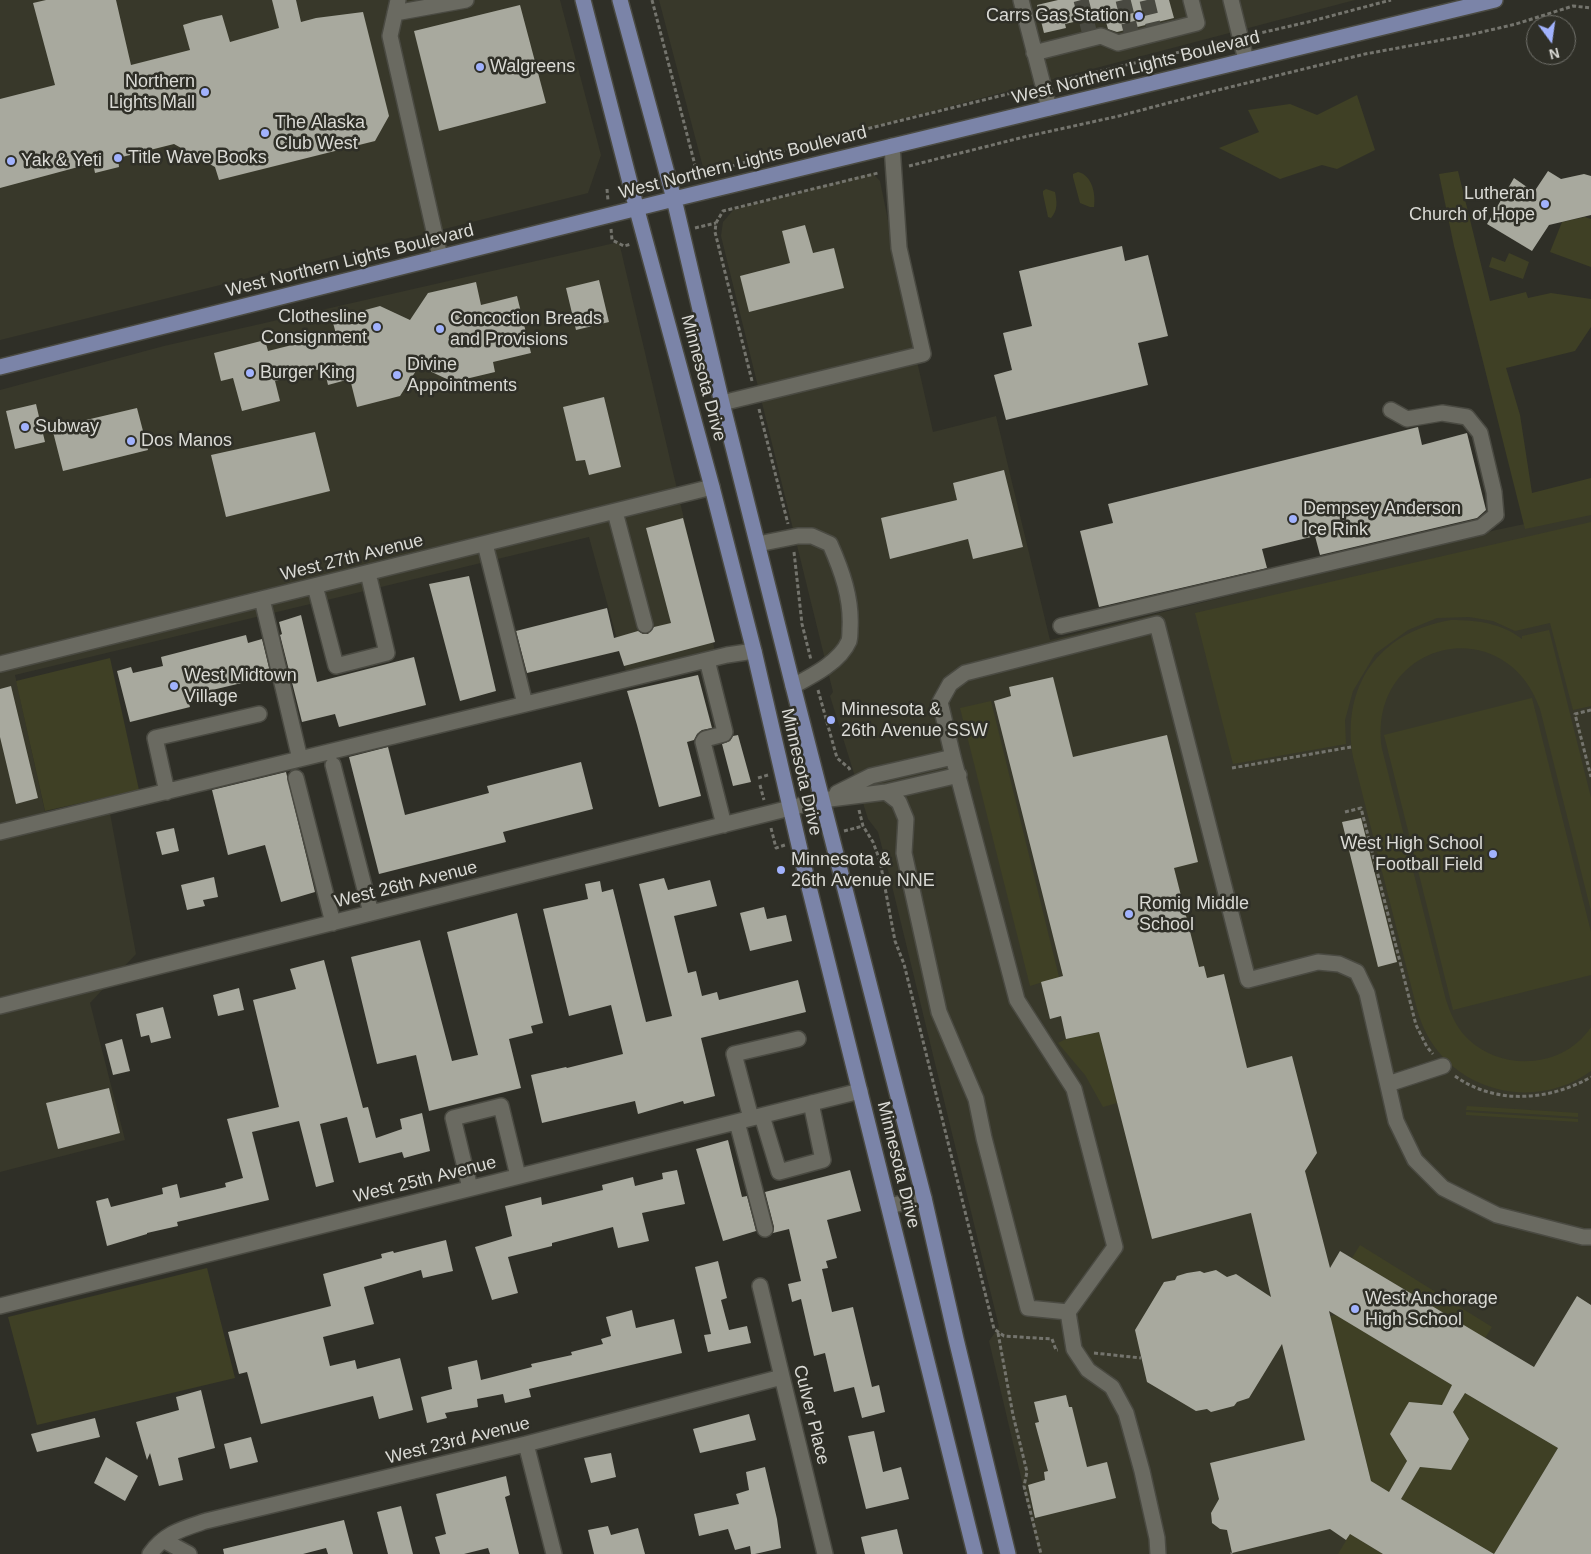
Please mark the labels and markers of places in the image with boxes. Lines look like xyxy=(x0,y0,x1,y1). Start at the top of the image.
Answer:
place label: Carrs Gas Station xyxy=(986,5,1129,27)
marker: Carrs Gas Station xyxy=(1133,10,1145,22)
place label: Walgreens xyxy=(490,56,575,78)
marker: Walgreens xyxy=(474,61,486,73)
place label: Northern Lights Mall xyxy=(109,71,195,114)
marker: Northern Lights Mall xyxy=(199,86,211,98)
place label: The Alaska Club West xyxy=(275,112,365,154)
marker: The Alaska Club West xyxy=(259,127,271,139)
place label: Title Wave Books xyxy=(128,147,267,169)
place label: Yak & Yeti xyxy=(21,150,102,172)
marker: Title Wave Books xyxy=(112,152,124,164)
marker: Yak & Yeti xyxy=(5,155,17,167)
place label: Lutheran Church of Hope xyxy=(1409,183,1535,225)
marker: Lutheran Church of Hope xyxy=(1539,198,1551,210)
place label: Clothesline Consignment xyxy=(261,306,367,348)
place label: Concoction Breads and Provisions xyxy=(450,308,602,350)
marker: Clothesline Consignment xyxy=(371,321,383,333)
marker: Concoction Breads and Provisions xyxy=(434,323,446,335)
place label: Divine Appointments xyxy=(407,354,517,396)
place label: Burger King xyxy=(260,362,355,384)
marker: Burger King xyxy=(244,367,256,379)
marker: Divine Appointments xyxy=(391,369,403,381)
place label: Subway xyxy=(35,416,99,438)
marker: Subway xyxy=(19,421,31,433)
place label: Dos Manos xyxy=(141,430,232,452)
marker: Dos Manos xyxy=(125,435,137,447)
place label: Dempsey Anderson Ice Rink xyxy=(1303,498,1461,540)
marker: Dempsey Anderson Ice Rink xyxy=(1287,513,1299,525)
place label: West Midtown Village xyxy=(184,665,297,708)
marker: West Midtown Village xyxy=(168,680,180,692)
place label: Minnesota & 26th Avenue SSW xyxy=(841,699,988,742)
marker: Minnesota & 26th Avenue SSW xyxy=(825,714,837,726)
place label: West High School Football Field xyxy=(1340,833,1483,876)
marker: West High School Football Field xyxy=(1487,848,1499,860)
place label: Minnesota & 26th Avenue NNE xyxy=(791,849,935,892)
marker: Minnesota & 26th Avenue NNE xyxy=(775,864,787,876)
place label: Romig Middle School xyxy=(1139,893,1249,936)
marker: Romig Middle School xyxy=(1123,908,1135,920)
place label: West Anchorage High School xyxy=(1365,1288,1498,1330)
marker: West Anchorage High School xyxy=(1349,1303,1361,1315)

